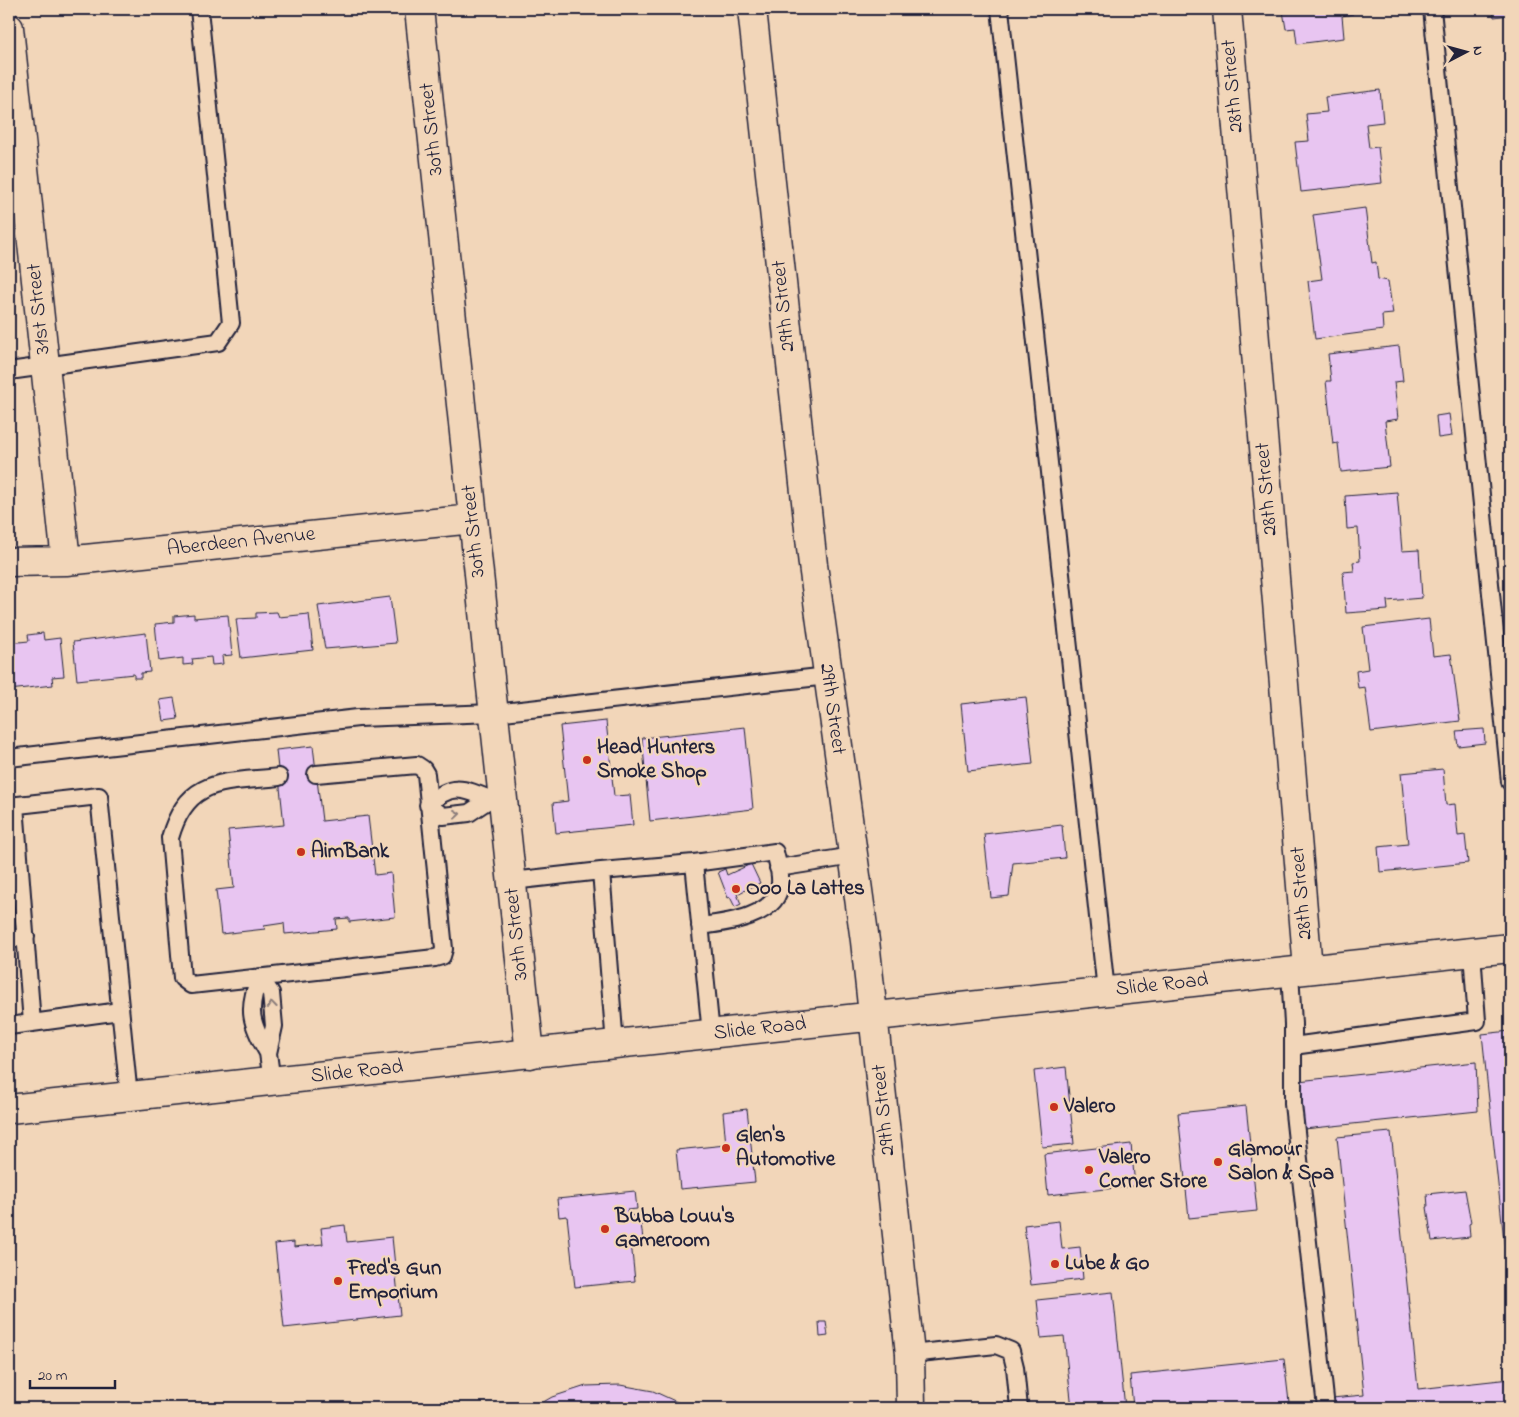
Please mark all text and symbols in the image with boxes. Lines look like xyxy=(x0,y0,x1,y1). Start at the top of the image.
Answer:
north arrow xyxy=(1442,28,1492,78)
street label: 28th Street xyxy=(1214,38,1252,134)
text: N xyxy=(1467,45,1488,57)
street label: 30th Street xyxy=(412,81,452,177)
street label: 29th Street xyxy=(764,259,804,353)
street label: 31st Street xyxy=(19,262,59,356)
street label: 28th Street xyxy=(1248,441,1286,537)
street label: 30th Street xyxy=(454,483,494,579)
street label: Aberdeen Avenue xyxy=(165,519,317,565)
street label: 29th Street xyxy=(811,661,853,757)
place label: Head Hunters Smoke Shop xyxy=(597,733,715,787)
marker: Head Hunters Smoke Shop xyxy=(581,754,593,766)
one-way arrow xyxy=(454,809,462,820)
place label: AimBank xyxy=(311,837,390,867)
street label: 28th Street xyxy=(1283,845,1321,941)
marker: AimBank xyxy=(295,846,307,858)
place label: Ooo La Lattes xyxy=(746,874,865,904)
marker: Ooo La Lattes xyxy=(730,883,742,895)
street label: 30th Street xyxy=(497,886,537,982)
street label: Slide Road xyxy=(1114,965,1210,1005)
one-way arrow xyxy=(267,1001,278,1009)
street label: Slide Road xyxy=(712,1009,808,1049)
street label: Slide Road xyxy=(309,1052,405,1092)
street label: 29th Street xyxy=(864,1063,904,1157)
place label: Valero xyxy=(1063,1092,1116,1122)
marker: Valero xyxy=(1048,1101,1060,1113)
place label: Glen's Automotive xyxy=(736,1121,836,1175)
place label: Glamour Salon & Spa xyxy=(1228,1135,1334,1189)
marker: Glen's Automotive xyxy=(720,1142,732,1154)
place label: Valero Corner Store xyxy=(1098,1143,1207,1197)
marker: Glamour Salon & Spa xyxy=(1212,1156,1224,1168)
marker: Valero Corner Store xyxy=(1083,1164,1095,1176)
place label: Bubba Louu's Gameroom xyxy=(614,1202,735,1256)
marker: Bubba Louu's Gameroom xyxy=(599,1223,611,1235)
place label: Lube & Go xyxy=(1065,1249,1149,1279)
place label: Fred's Gun Emporium xyxy=(347,1254,441,1308)
marker: Lube & Go xyxy=(1049,1258,1061,1270)
marker: Fred's Gun Emporium xyxy=(332,1275,344,1287)
scale bar xyxy=(30,1357,115,1389)
text: 20 m xyxy=(38,1365,68,1387)

